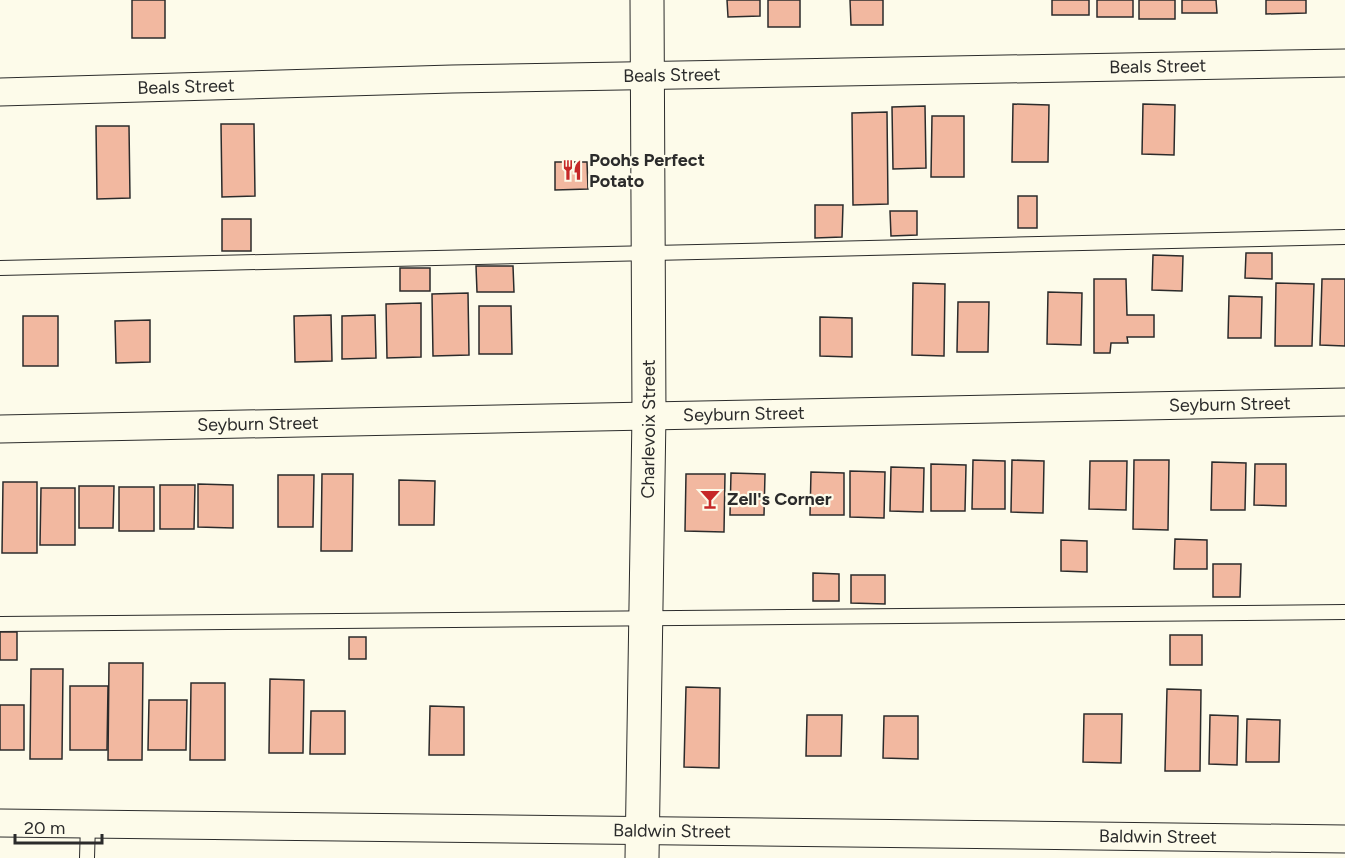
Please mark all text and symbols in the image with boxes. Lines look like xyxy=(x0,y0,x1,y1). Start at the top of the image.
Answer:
street label: Beals Street xyxy=(1109,54,1207,78)
street label: Beals Street xyxy=(623,63,721,87)
street label: Beals Street xyxy=(137,74,235,99)
place label: Poohs Perfect Potato xyxy=(589,149,705,192)
restaurant icon: Poohs Perfect Potato xyxy=(560,158,584,182)
street label: Charlevoix Street xyxy=(637,359,660,499)
street label: Seyburn Street xyxy=(1169,392,1291,417)
street label: Seyburn Street xyxy=(683,402,805,426)
street label: Seyburn Street xyxy=(197,412,319,436)
bar icon: Zell's Corner xyxy=(698,487,722,511)
place label: Zell's Corner xyxy=(727,488,832,510)
scale bar xyxy=(15,807,102,845)
text: 20 m xyxy=(24,817,65,839)
street label: Baldwin Street xyxy=(613,819,731,843)
street label: Baldwin Street xyxy=(1099,825,1217,848)

